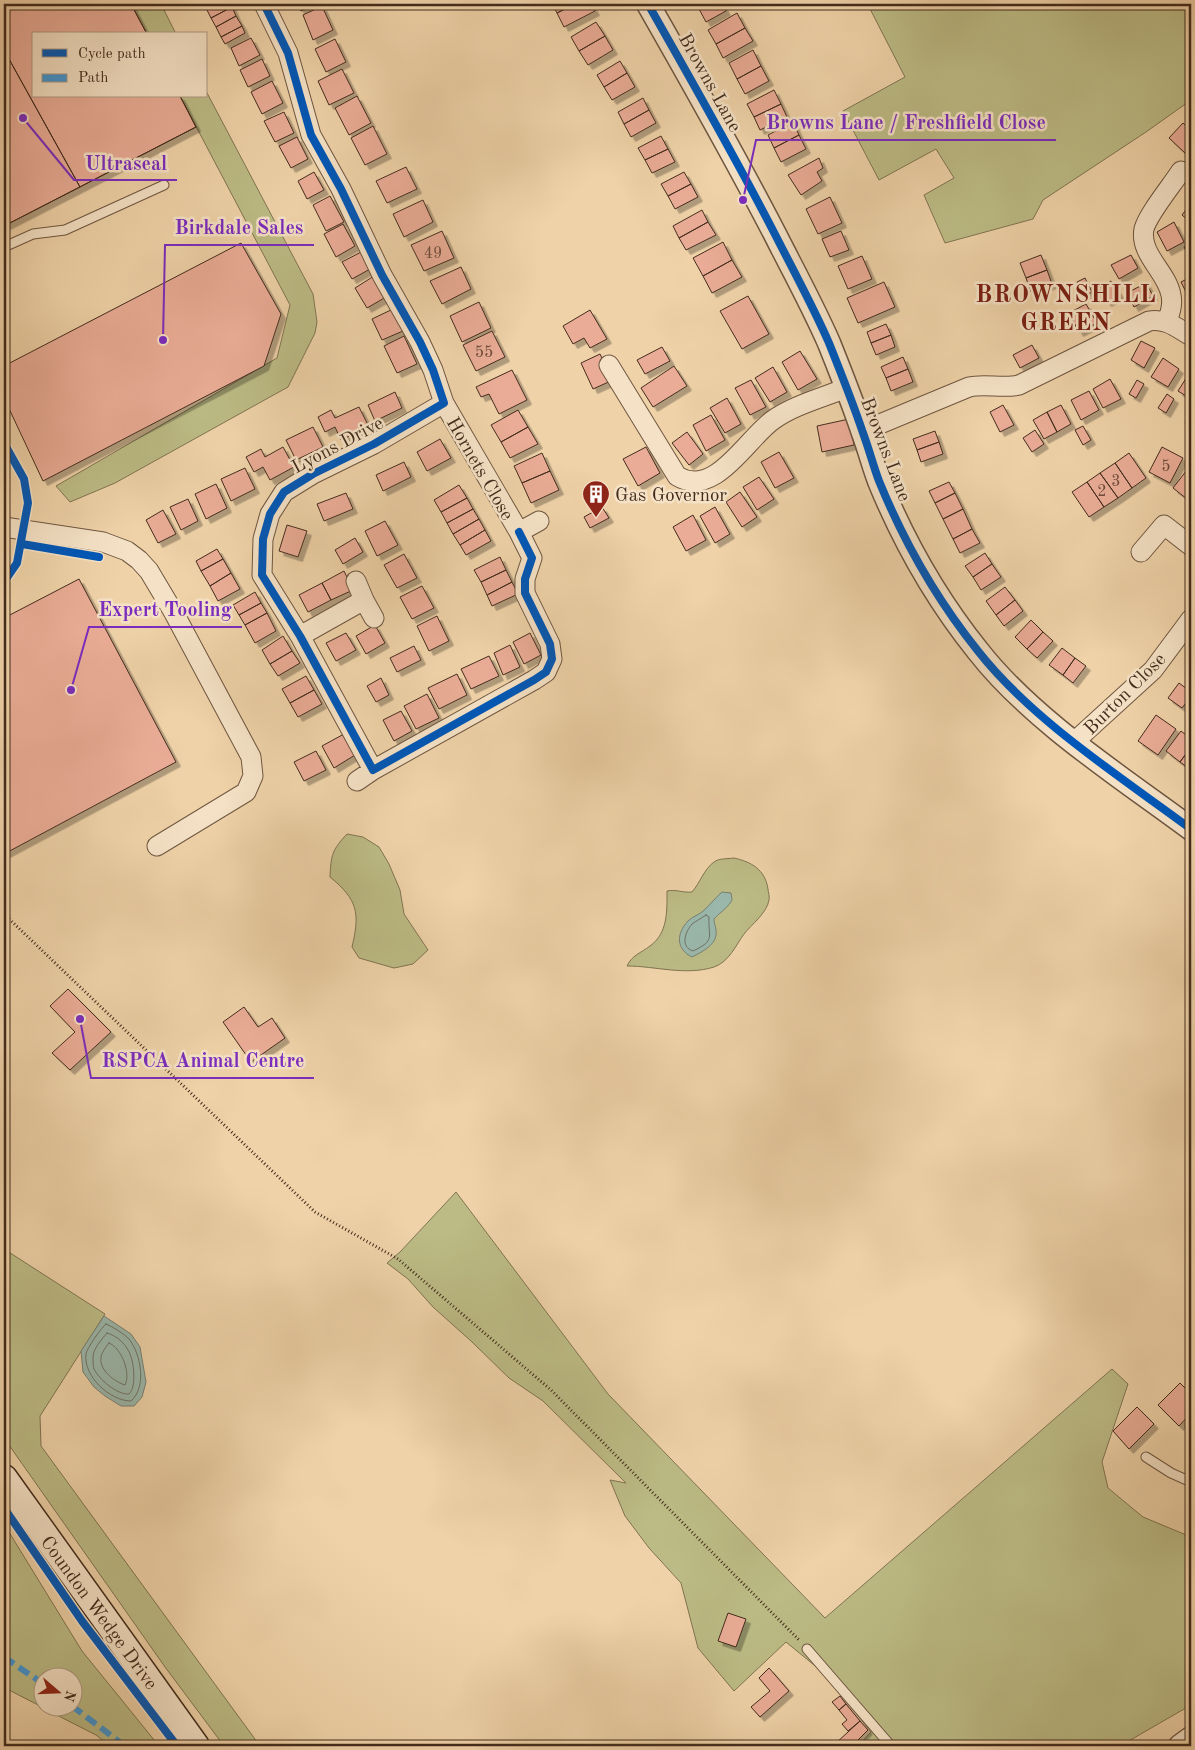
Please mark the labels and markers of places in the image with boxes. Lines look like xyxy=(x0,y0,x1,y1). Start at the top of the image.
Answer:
callout: Browns Lane / Freshfield Close xyxy=(756,105,1056,140)
callout: Ultraseal xyxy=(74,145,177,180)
callout: Birkdale Sales xyxy=(165,210,314,245)
building icon: Gas Governor xyxy=(581,479,611,518)
place label: Gas Governor xyxy=(615,487,727,506)
callout: Expert Tooling xyxy=(89,592,242,627)
callout: RSPCA Animal Centre xyxy=(91,1043,314,1078)

